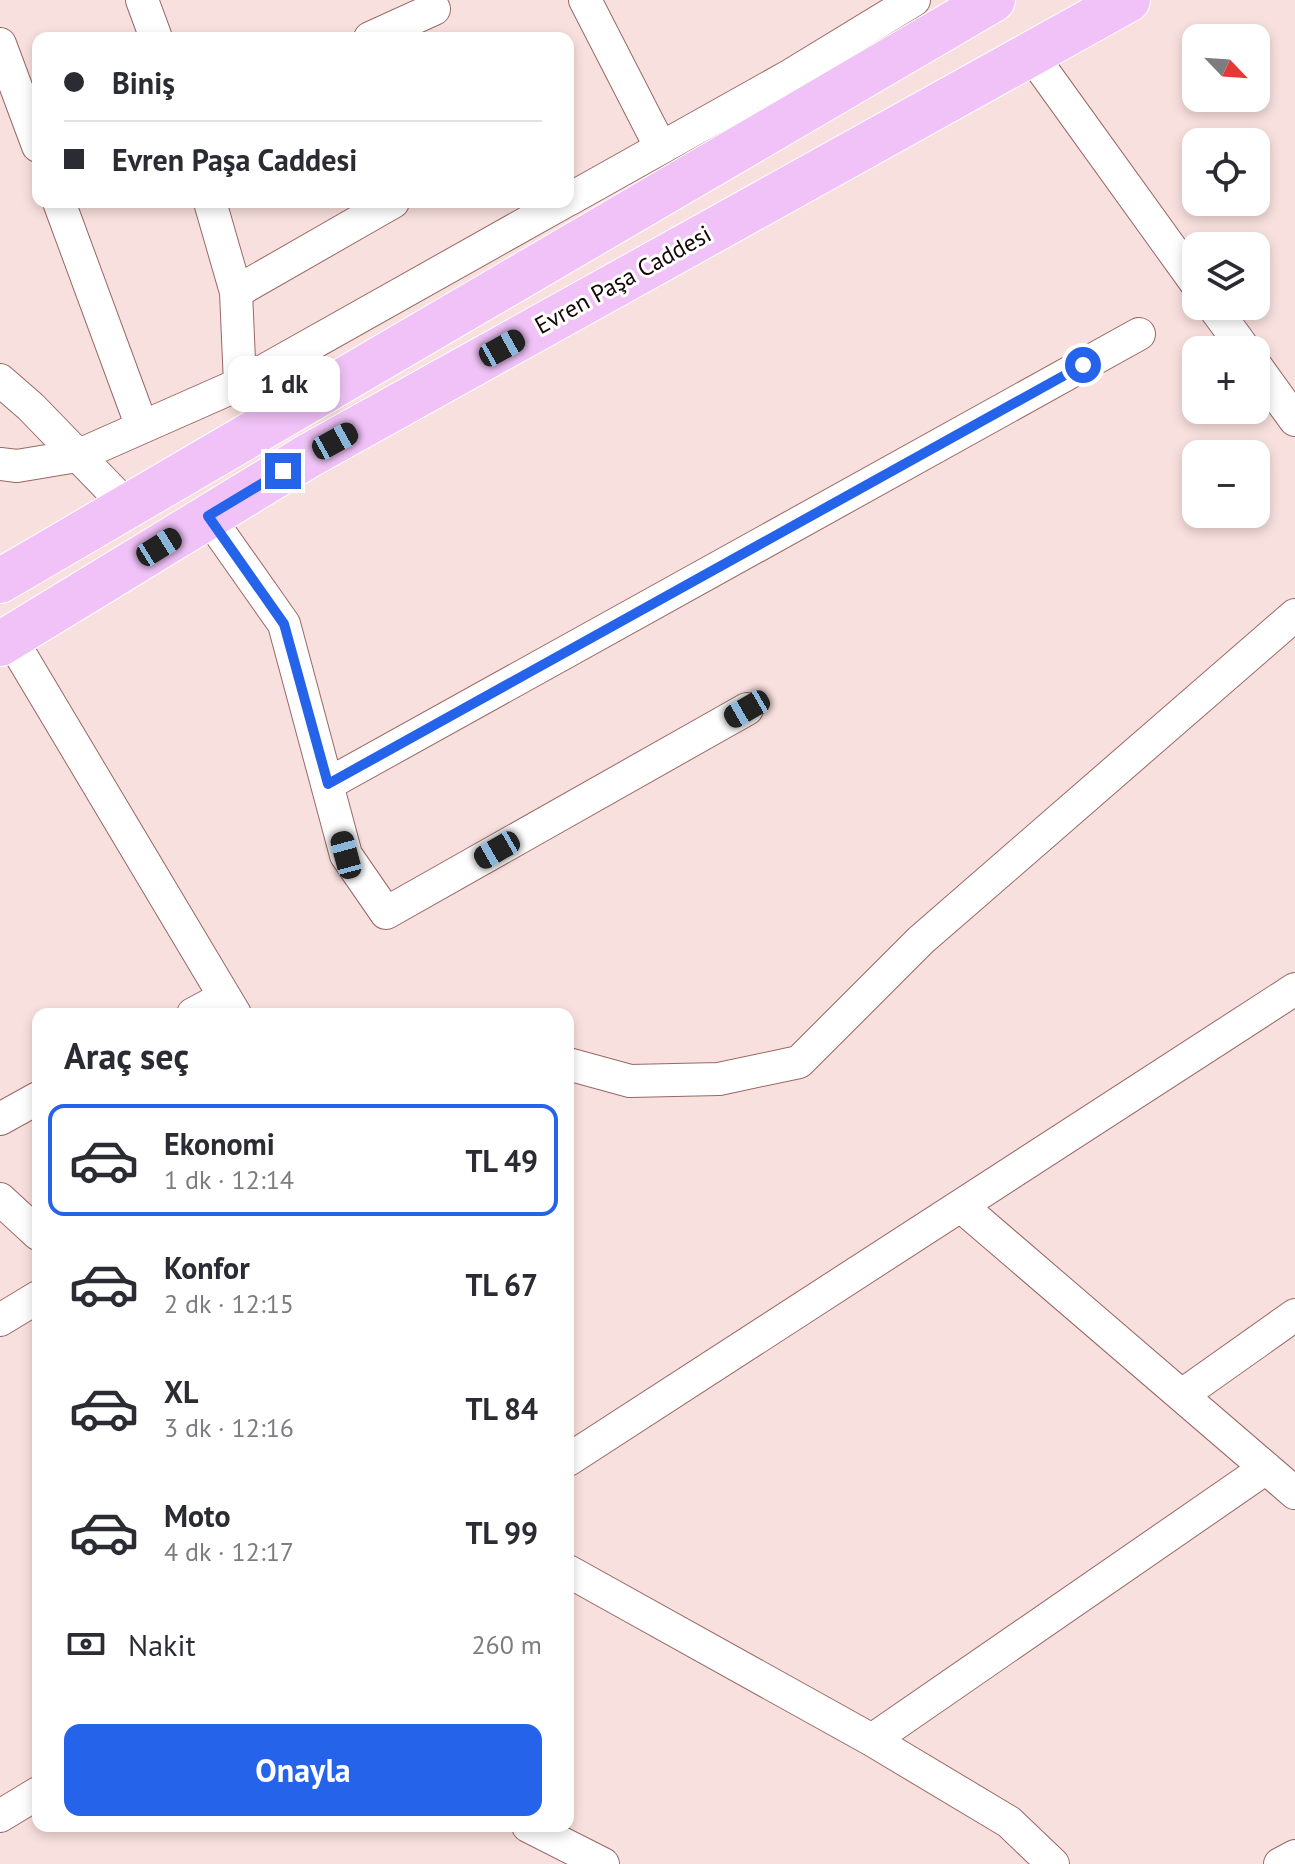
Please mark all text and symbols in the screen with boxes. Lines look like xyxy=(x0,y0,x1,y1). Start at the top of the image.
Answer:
north arrow xyxy=(1182,24,1270,112)
map controls xyxy=(1182,24,1270,528)
text: Biniş xyxy=(112,63,175,102)
button: locate xyxy=(1182,128,1270,216)
text: Evren Paşa Caddesi xyxy=(112,140,357,179)
street label: Evren Paşa Caddesi xyxy=(529,218,716,341)
button: layers xyxy=(1182,232,1270,320)
car xyxy=(475,326,529,370)
button: + xyxy=(1182,336,1270,424)
route start xyxy=(1065,347,1101,383)
callout: 1 dk xyxy=(227,355,339,411)
text: 1 dk xyxy=(260,367,308,400)
car xyxy=(308,419,362,463)
button: − xyxy=(1182,440,1270,528)
route end xyxy=(265,453,301,489)
car xyxy=(132,524,186,570)
car xyxy=(720,687,774,731)
car xyxy=(470,828,524,872)
car xyxy=(328,829,364,881)
text: Araç seç xyxy=(64,1032,189,1079)
icon: car xyxy=(68,1124,140,1196)
text: Ekonomi xyxy=(164,1124,275,1163)
text: TL 49 xyxy=(465,1141,538,1180)
text: 1 dk · 12:14 xyxy=(164,1163,294,1196)
icon: car xyxy=(68,1248,140,1320)
text: Konfor xyxy=(164,1248,250,1287)
text: TL 67 xyxy=(465,1265,538,1304)
text: 2 dk · 12:15 xyxy=(164,1287,294,1320)
icon: car xyxy=(68,1372,140,1444)
text: XL xyxy=(164,1372,198,1411)
text: TL 84 xyxy=(465,1389,538,1428)
text: 3 dk · 12:16 xyxy=(164,1411,294,1444)
icon: car xyxy=(68,1496,140,1568)
text: Moto xyxy=(164,1496,231,1535)
text: TL 99 xyxy=(465,1513,538,1552)
text: 4 dk · 12:17 xyxy=(164,1535,294,1568)
icon: cash xyxy=(64,1622,108,1666)
text: Nakit xyxy=(128,1625,196,1664)
text: 260 m xyxy=(471,1628,542,1661)
button: Onayla xyxy=(64,1724,542,1816)

